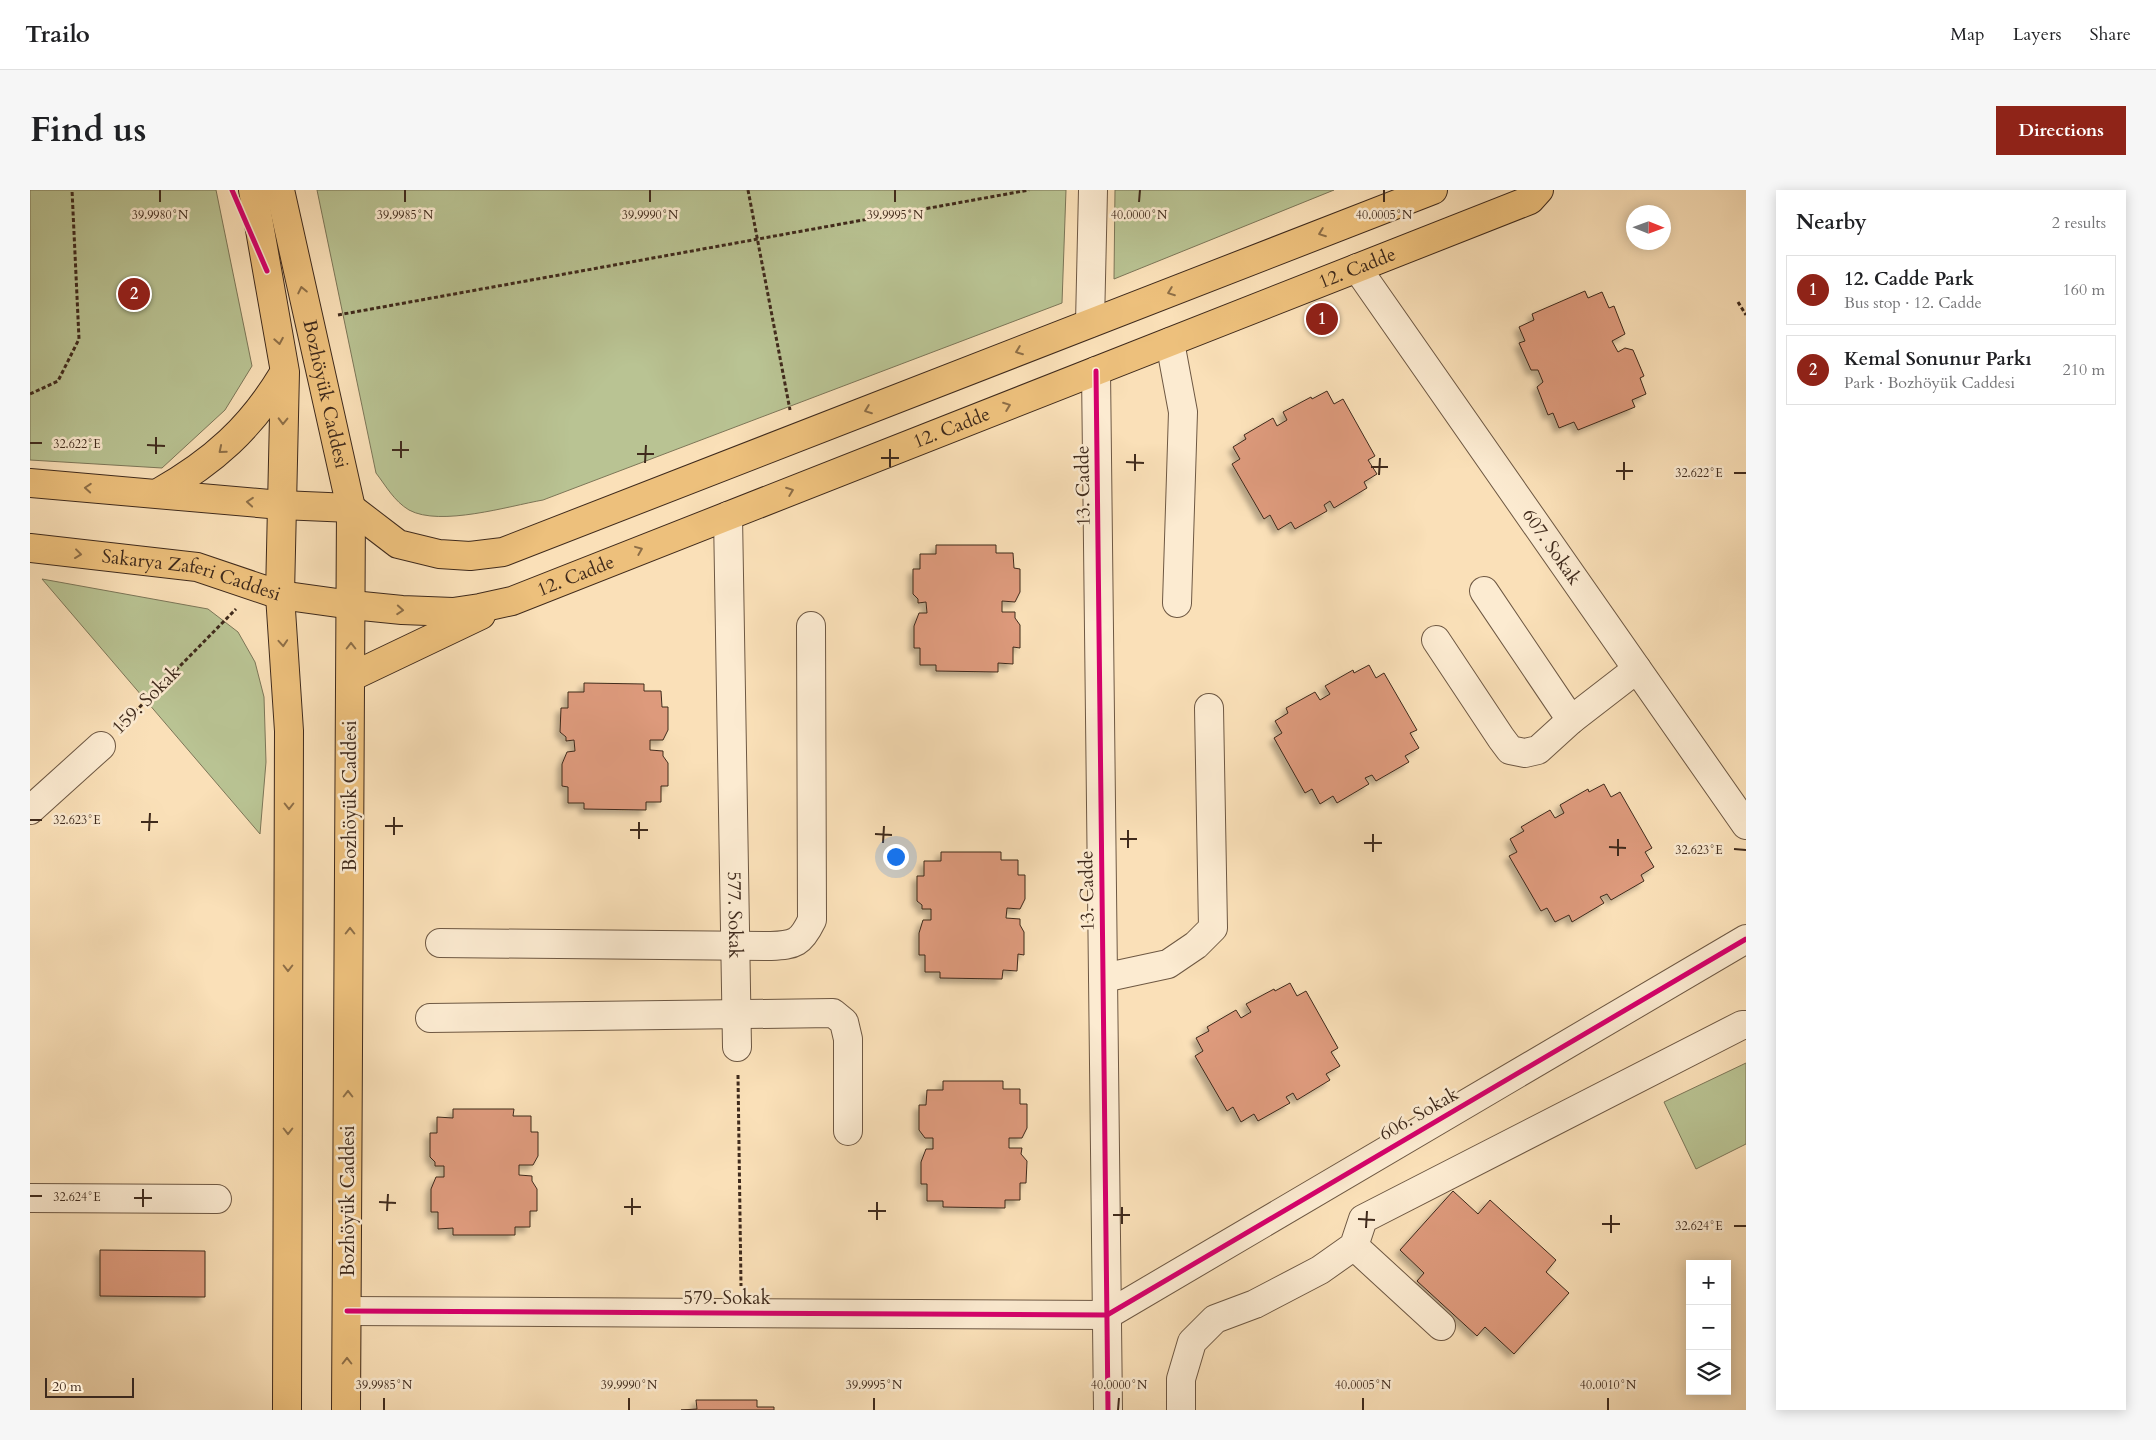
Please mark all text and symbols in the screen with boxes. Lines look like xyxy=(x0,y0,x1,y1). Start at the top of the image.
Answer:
text: Trailo xyxy=(25,18,90,51)
text: Map xyxy=(1950,22,1985,47)
text: Layers xyxy=(2013,22,2062,47)
text: Share xyxy=(2090,22,2131,47)
text: Find us xyxy=(30,106,146,154)
button: Directions xyxy=(1996,106,2126,155)
north arrow xyxy=(1626,205,1671,250)
text: 39.9980°N xyxy=(132,207,189,223)
text: 39.9985°N xyxy=(377,207,434,223)
text: 39.9990°N xyxy=(622,207,679,223)
text: 39.9995°N xyxy=(867,207,924,223)
text: 40.0000°N xyxy=(1111,207,1168,223)
text: 40.0005°N xyxy=(1356,207,1413,223)
text: Nearby xyxy=(1796,208,1867,237)
text: 2 results xyxy=(2052,212,2106,234)
one-way arrow xyxy=(1318,227,1327,237)
street label: 12. Cadde xyxy=(1315,241,1400,295)
text: 12. Cadde Park xyxy=(1844,266,1974,292)
pin: 2 xyxy=(118,275,150,313)
text: 1 xyxy=(1809,279,1817,301)
text: 160 m xyxy=(2063,279,2105,301)
one-way arrow xyxy=(297,286,307,294)
one-way arrow xyxy=(1167,286,1176,296)
text: Bus stop · 12. Cadde xyxy=(1844,292,1982,314)
pin: 1 xyxy=(1306,300,1338,338)
street label: Bozhöyük Caddesi xyxy=(296,317,355,471)
one-way arrow xyxy=(274,337,284,346)
one-way arrow xyxy=(1015,345,1024,355)
text: Kemal Sonunur Parkı xyxy=(1844,346,2032,372)
text: 2 xyxy=(1809,359,1817,381)
text: 210 m xyxy=(2063,359,2105,381)
text: Park · Bozhöyük Caddesi xyxy=(1844,372,2015,394)
street label: 12. Cadde xyxy=(909,401,994,455)
one-way arrow xyxy=(1002,402,1011,412)
one-way arrow xyxy=(864,404,873,414)
one-way arrow xyxy=(278,417,289,425)
text: 32.622°E xyxy=(53,436,101,452)
one-way arrow xyxy=(218,445,227,454)
street label: 13. Cadde xyxy=(1069,445,1097,527)
text: 32.622°E xyxy=(1675,465,1723,481)
one-way arrow xyxy=(84,482,92,493)
one-way arrow xyxy=(786,487,794,497)
one-way arrow xyxy=(245,497,253,508)
street label: 607. Sokak xyxy=(1516,503,1588,591)
street label: Sakarya Zaferi Caddesi xyxy=(100,543,284,607)
one-way arrow xyxy=(634,546,643,557)
one-way arrow xyxy=(75,548,83,559)
street label: 12. Cadde xyxy=(533,549,618,603)
one-way arrow xyxy=(396,604,404,615)
one-way arrow xyxy=(278,640,289,648)
one-way arrow xyxy=(346,642,356,650)
street label: 159. Sokak xyxy=(106,659,187,740)
street label: Bozhöyük Caddesi xyxy=(337,720,363,872)
one-way arrow xyxy=(284,802,294,810)
text: 32.623°E xyxy=(53,812,101,828)
text: 32.623°E xyxy=(1675,842,1723,858)
your location xyxy=(883,844,909,870)
street label: 13. Cadde xyxy=(1073,850,1101,932)
street label: 577. Sokak xyxy=(721,871,749,960)
one-way arrow xyxy=(344,927,355,935)
one-way arrow xyxy=(283,964,294,972)
street label: 606. Sokak xyxy=(1375,1080,1464,1147)
one-way arrow xyxy=(343,1090,354,1098)
street label: Bozhöyük Caddesi xyxy=(335,1125,361,1277)
one-way arrow xyxy=(283,1127,293,1135)
text: 32.624°E xyxy=(53,1189,101,1205)
text: 32.624°E xyxy=(1675,1218,1723,1234)
map controls xyxy=(1686,1260,1731,1395)
button: + xyxy=(1686,1260,1731,1305)
street label: 579. Sokak xyxy=(683,1285,772,1311)
button: − xyxy=(1686,1305,1731,1350)
button: layers xyxy=(1686,1350,1731,1395)
one-way arrow xyxy=(342,1357,352,1365)
scale bar xyxy=(45,1375,134,1398)
text: 20 m xyxy=(52,1377,82,1396)
text: 39.9985°N xyxy=(356,1377,413,1393)
text: 39.9990°N xyxy=(601,1377,658,1393)
text: 39.9995°N xyxy=(846,1377,903,1393)
text: 40.0000°N xyxy=(1091,1377,1148,1393)
text: 40.0005°N xyxy=(1335,1377,1392,1393)
text: 40.0010°N xyxy=(1580,1377,1637,1393)

